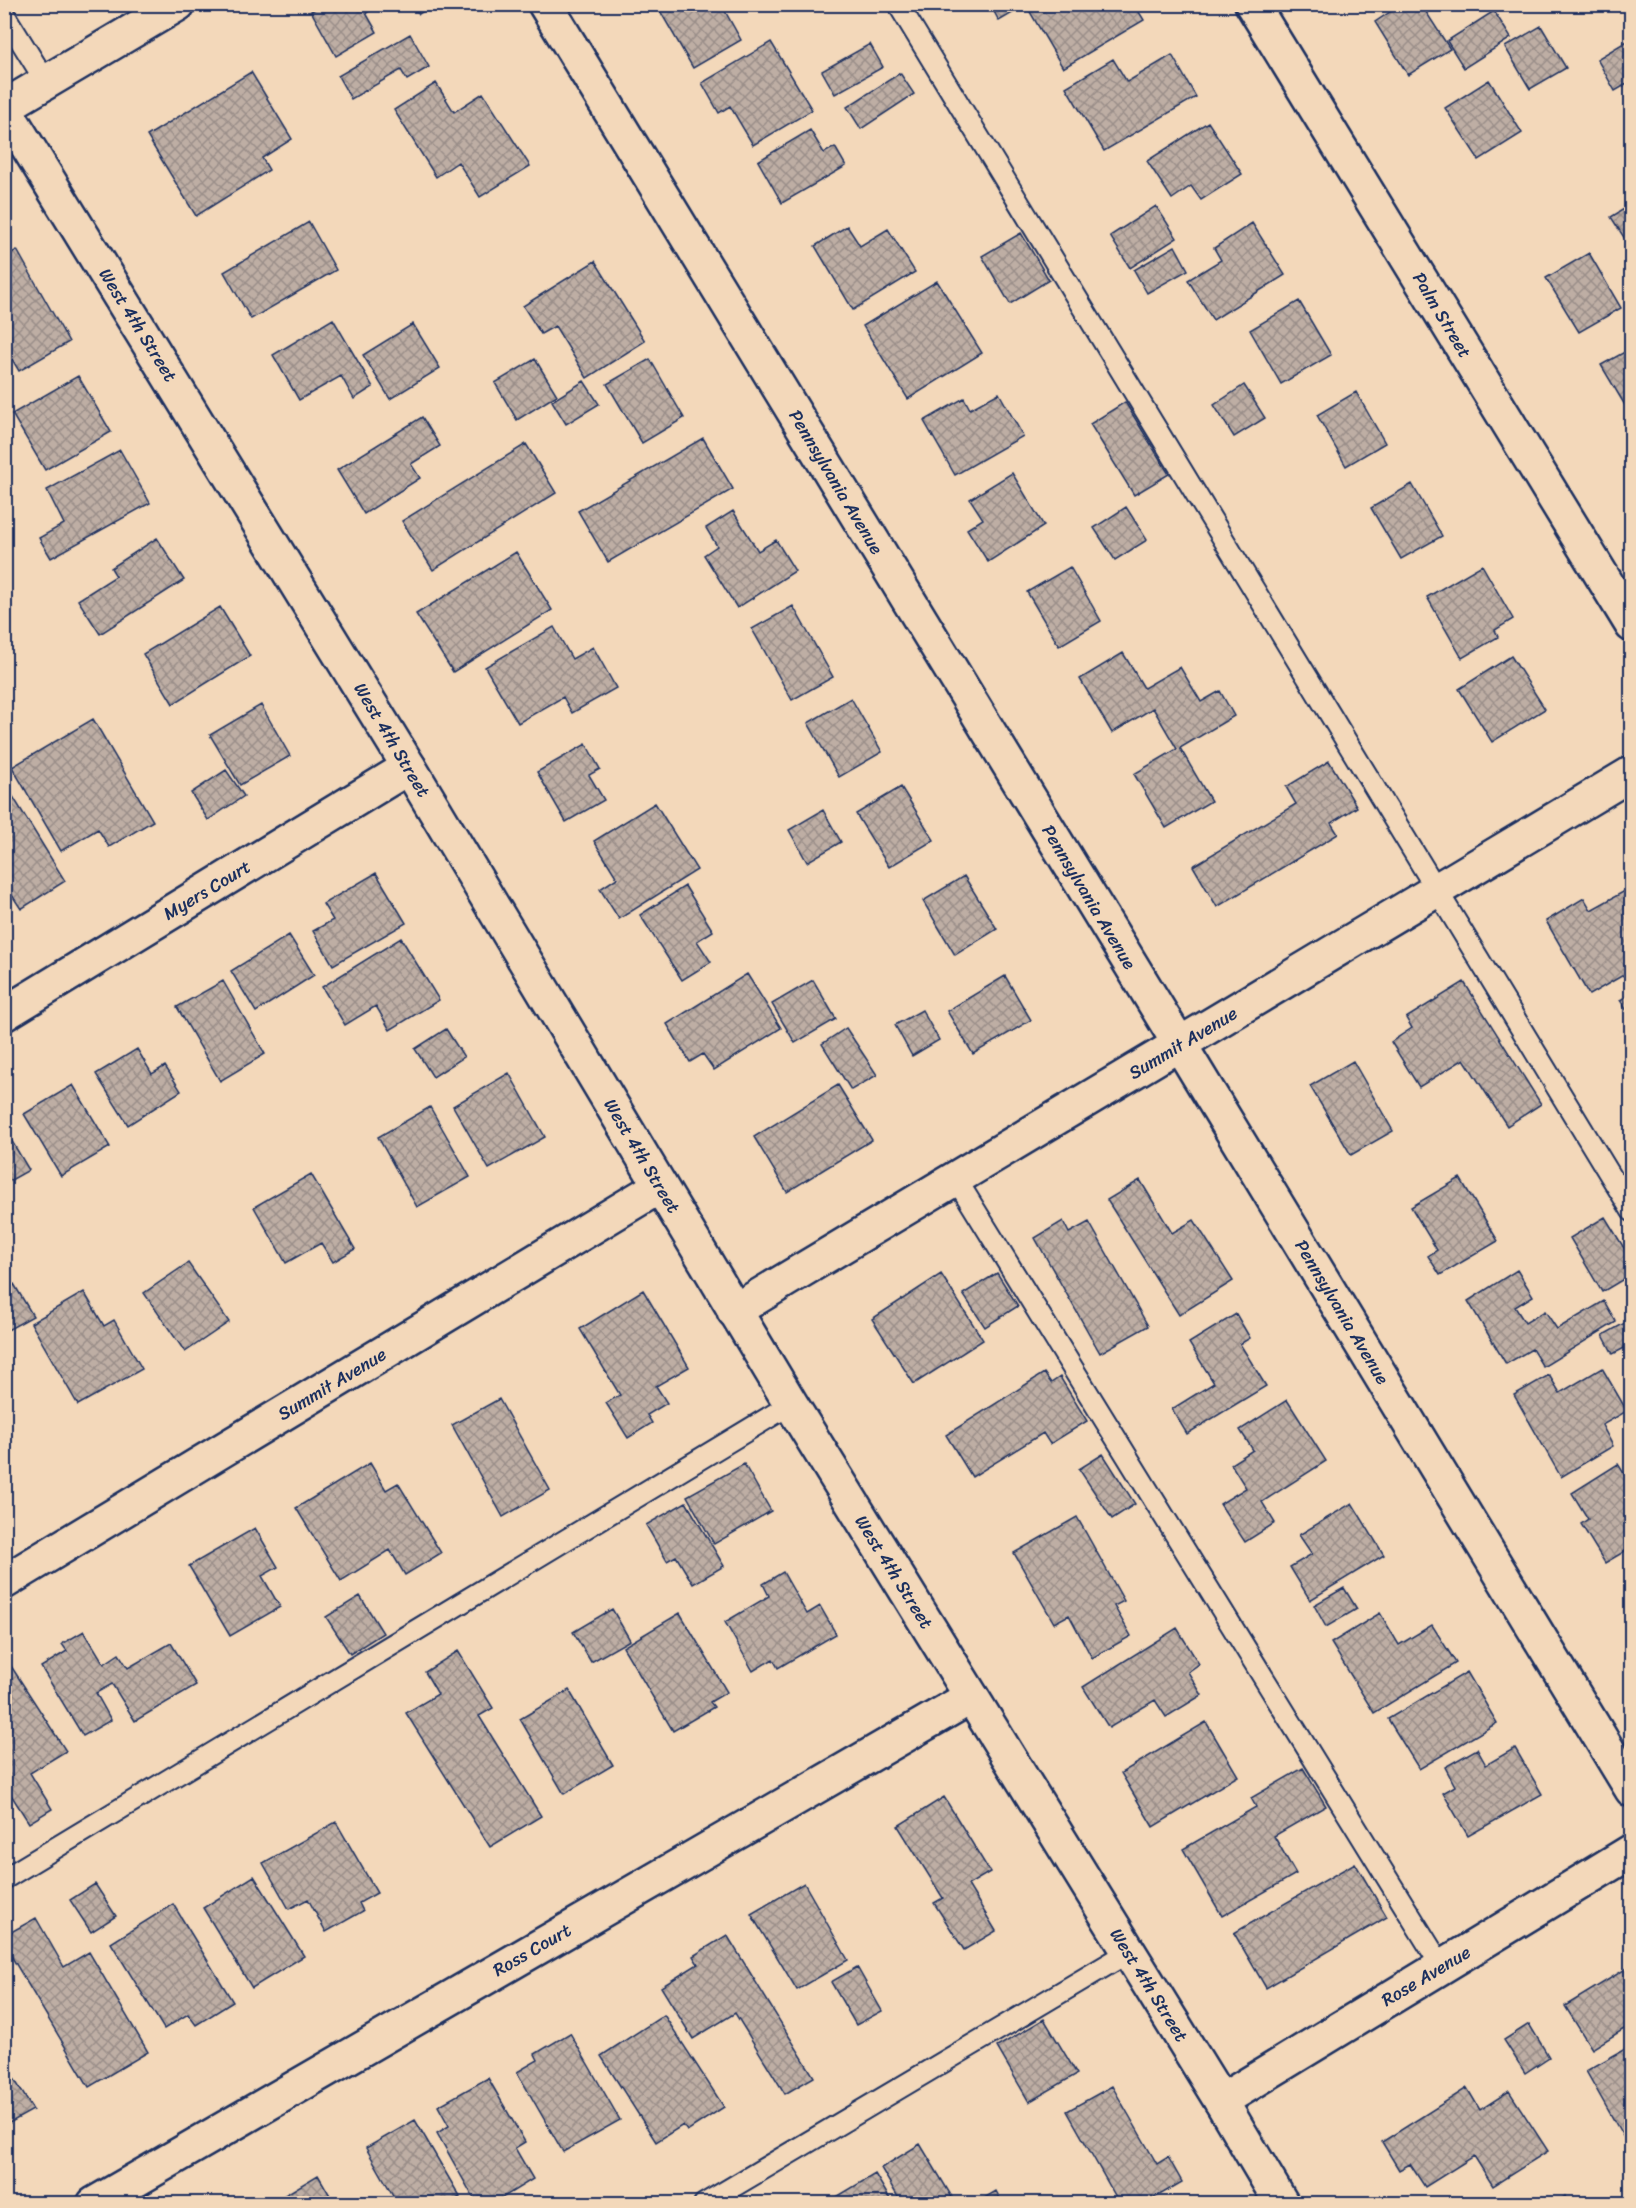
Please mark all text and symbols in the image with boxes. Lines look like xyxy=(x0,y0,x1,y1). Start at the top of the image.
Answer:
street label: West 4th Street xyxy=(90,262,186,388)
street label: Palm Street xyxy=(1404,266,1480,364)
street label: Pennsylvania Avenue xyxy=(780,403,892,561)
street label: West 4th Street xyxy=(345,676,439,804)
street label: Pennsylvania Avenue xyxy=(1033,818,1145,976)
street label: Myers Court xyxy=(157,851,257,929)
street label: Summit Avenue xyxy=(1122,998,1244,1088)
street label: West 4th Street xyxy=(595,1092,689,1220)
street label: Pennsylvania Avenue xyxy=(1286,1233,1398,1391)
street label: Summit Avenue xyxy=(271,1339,393,1429)
street label: West 4th Street xyxy=(846,1509,942,1635)
street label: Ross Court xyxy=(487,1914,578,1986)
street label: West 4th Street xyxy=(1101,1922,1197,2048)
street label: Rose Avenue xyxy=(1375,1937,1477,2015)

